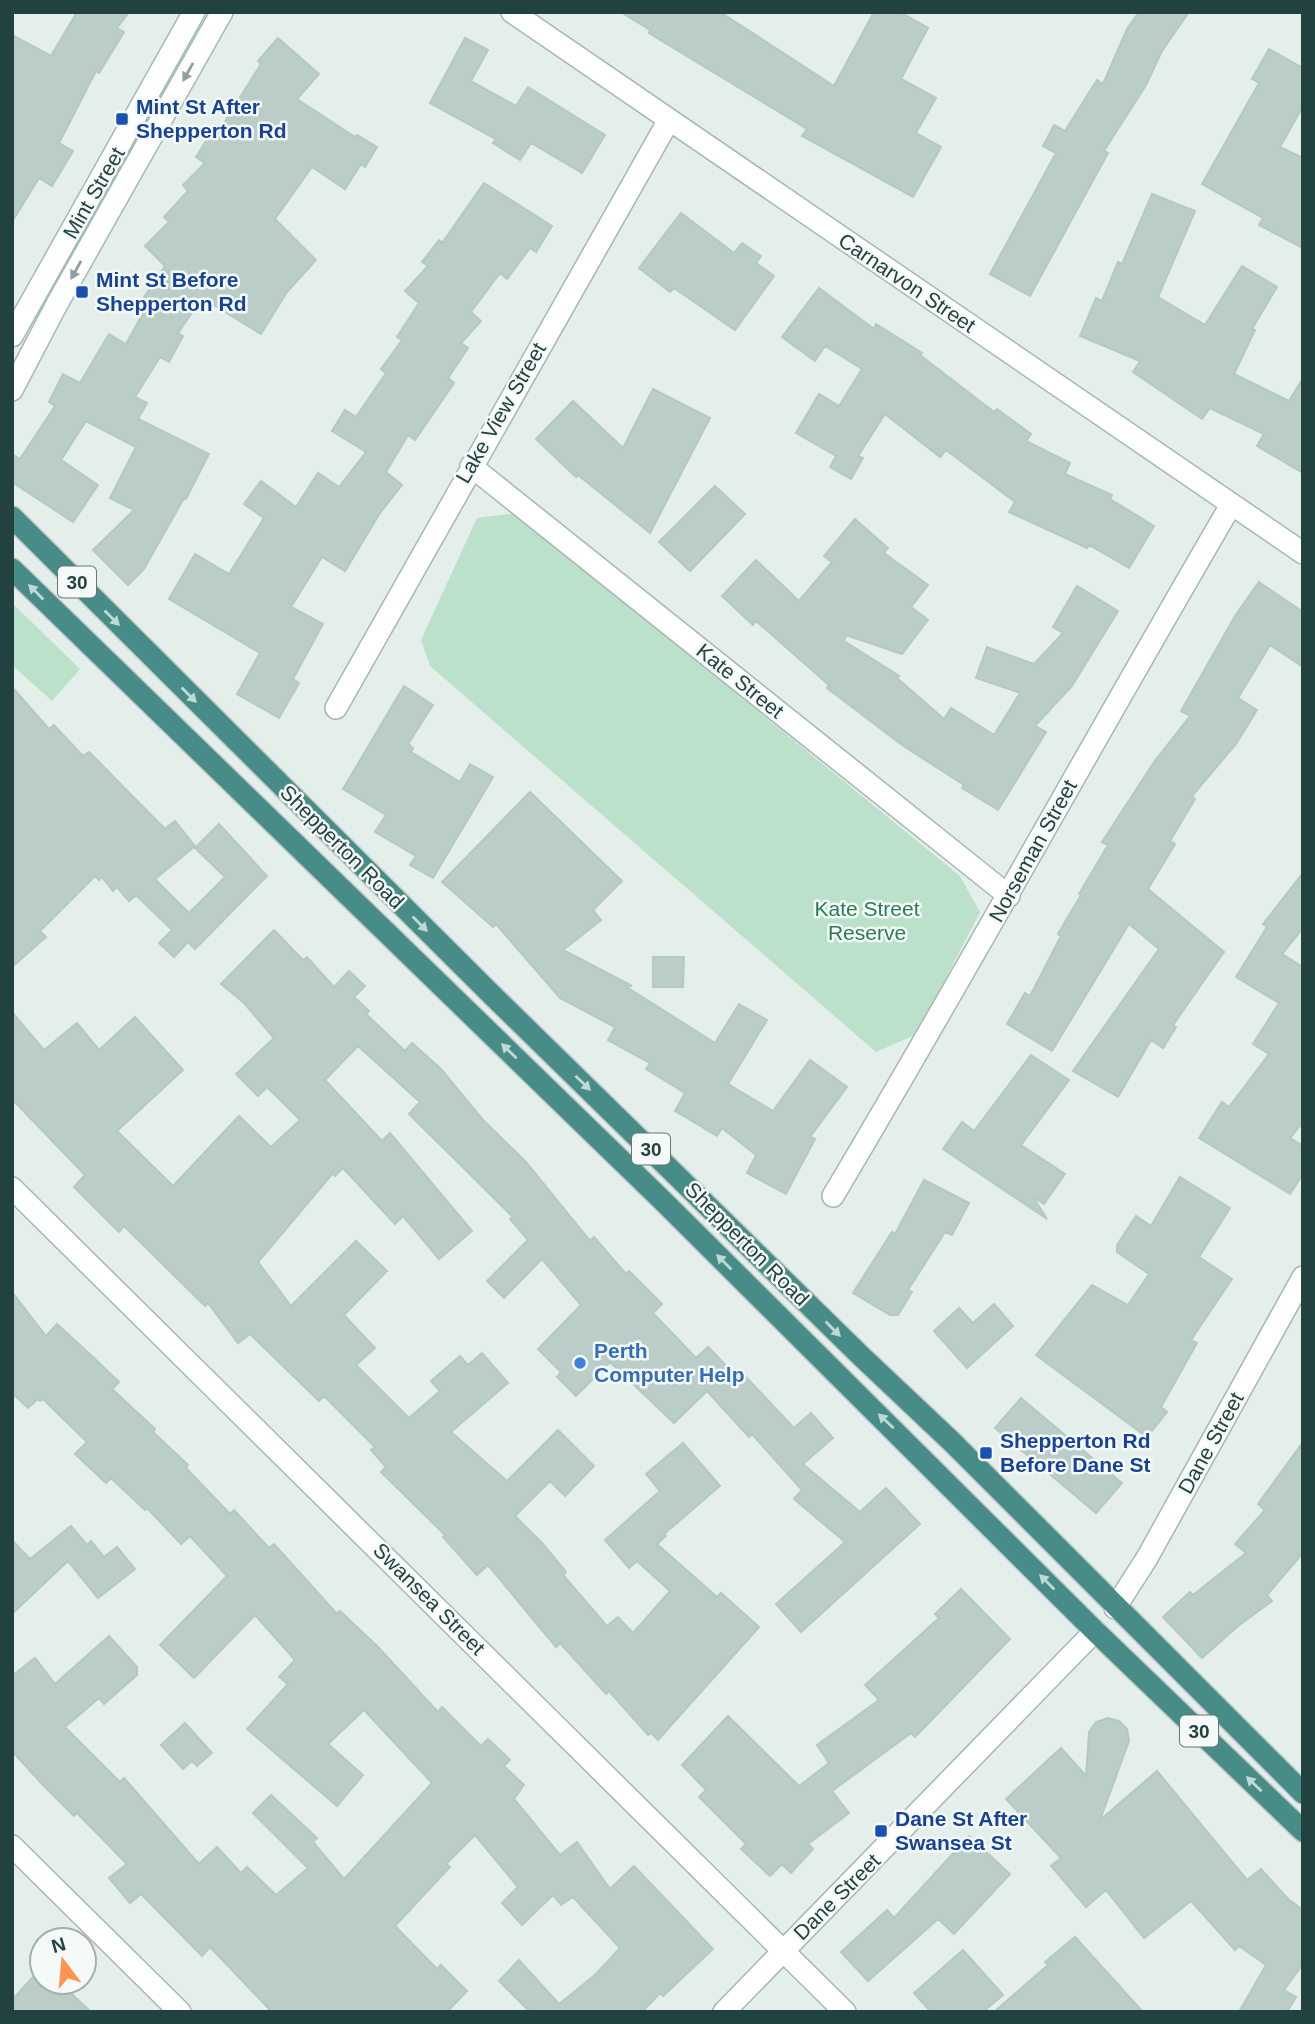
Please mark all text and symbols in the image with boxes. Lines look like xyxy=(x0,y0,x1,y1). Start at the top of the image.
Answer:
one-way arrow xyxy=(182,62,194,82)
place label: Mint St After Shepperton Rd xyxy=(136,95,287,142)
marker: Mint St After Shepperton Rd xyxy=(114,111,130,127)
street label: Mint Street xyxy=(58,143,129,242)
street label: Carnarvon Street xyxy=(835,228,980,337)
one-way arrow xyxy=(70,260,82,279)
place label: Mint St Before Shepperton Rd xyxy=(96,268,247,315)
marker: Mint St Before Shepperton Rd xyxy=(74,284,90,300)
street label: Lake View Street xyxy=(451,338,550,487)
road number: 30 xyxy=(58,566,96,597)
one-way arrow xyxy=(28,585,45,601)
one-way arrow xyxy=(104,609,120,626)
street label: Kate Street xyxy=(692,639,789,723)
one-way arrow xyxy=(180,687,197,703)
street label: Norseman Street xyxy=(984,776,1081,926)
street label: Shepperton Road xyxy=(276,780,409,913)
park label: Kate Street Reserve xyxy=(814,897,920,944)
one-way arrow xyxy=(412,915,428,932)
one-way arrow xyxy=(501,1044,518,1060)
one-way arrow xyxy=(574,1075,591,1091)
road number: 30 xyxy=(632,1134,670,1164)
street label: Shepperton Road xyxy=(681,1177,814,1310)
one-way arrow xyxy=(716,1254,733,1270)
one-way arrow xyxy=(824,1320,841,1337)
place label: Perth Computer Help xyxy=(594,1339,745,1386)
marker: Perth Computer Help xyxy=(572,1355,588,1371)
street label: Dane Street xyxy=(1173,1388,1248,1497)
one-way arrow xyxy=(878,1413,895,1430)
place label: Shepperton Rd Before Dane St xyxy=(1000,1429,1151,1476)
marker: Shepperton Rd Before Dane St xyxy=(978,1445,994,1461)
street label: Swansea Street xyxy=(369,1538,490,1659)
one-way arrow xyxy=(1039,1575,1056,1591)
road number: 30 xyxy=(1180,1716,1218,1746)
one-way arrow xyxy=(1246,1776,1263,1792)
place label: Dane St After Swansea St xyxy=(895,1807,1027,1854)
marker: Dane St After Swansea St xyxy=(873,1823,889,1839)
street label: Dane Street xyxy=(789,1849,885,1944)
north arrow xyxy=(28,1926,98,1996)
text: N xyxy=(49,1933,68,1957)

